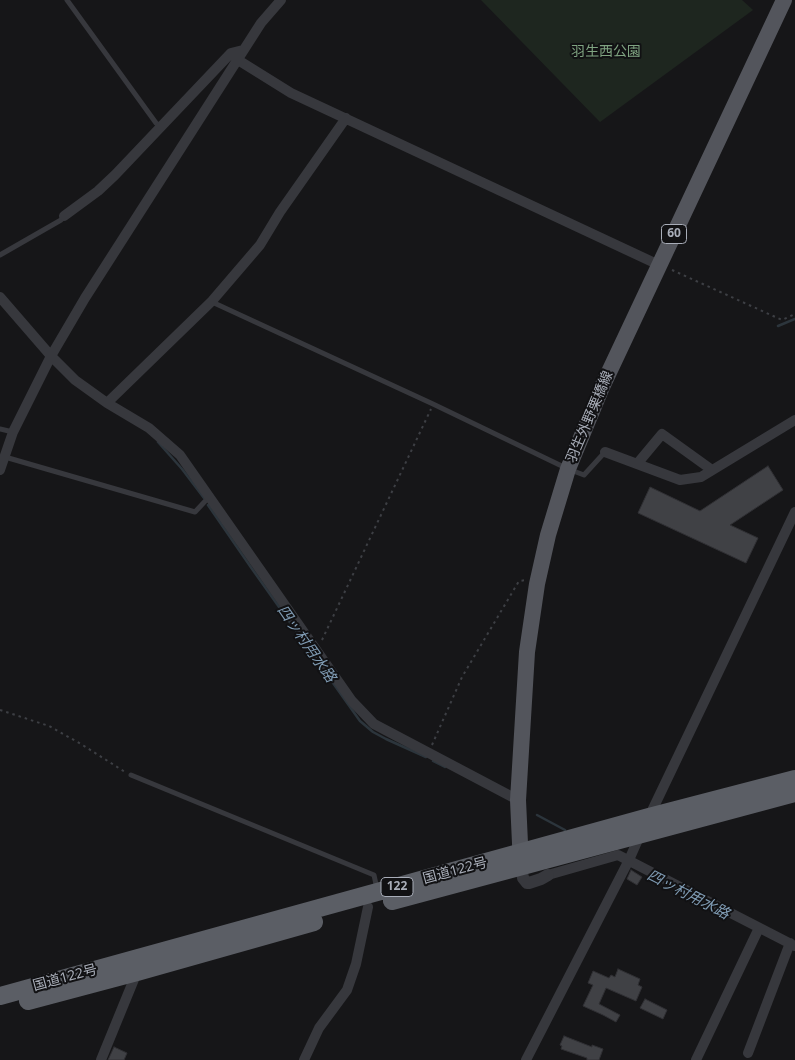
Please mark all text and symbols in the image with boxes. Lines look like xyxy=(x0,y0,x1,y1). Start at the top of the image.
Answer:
park label: 羽生西公園 xyxy=(571,44,641,60)
road number: 60 xyxy=(662,224,686,243)
street label: 羽生外野栗橋線 xyxy=(563,369,617,465)
water label: 四ッ村用水路 xyxy=(273,602,339,686)
street label: 国道122号 xyxy=(421,854,489,888)
water label: 四ッ村用水路 xyxy=(644,867,732,923)
road number: 122 xyxy=(381,878,413,896)
street label: 国道122号 xyxy=(31,961,99,995)

